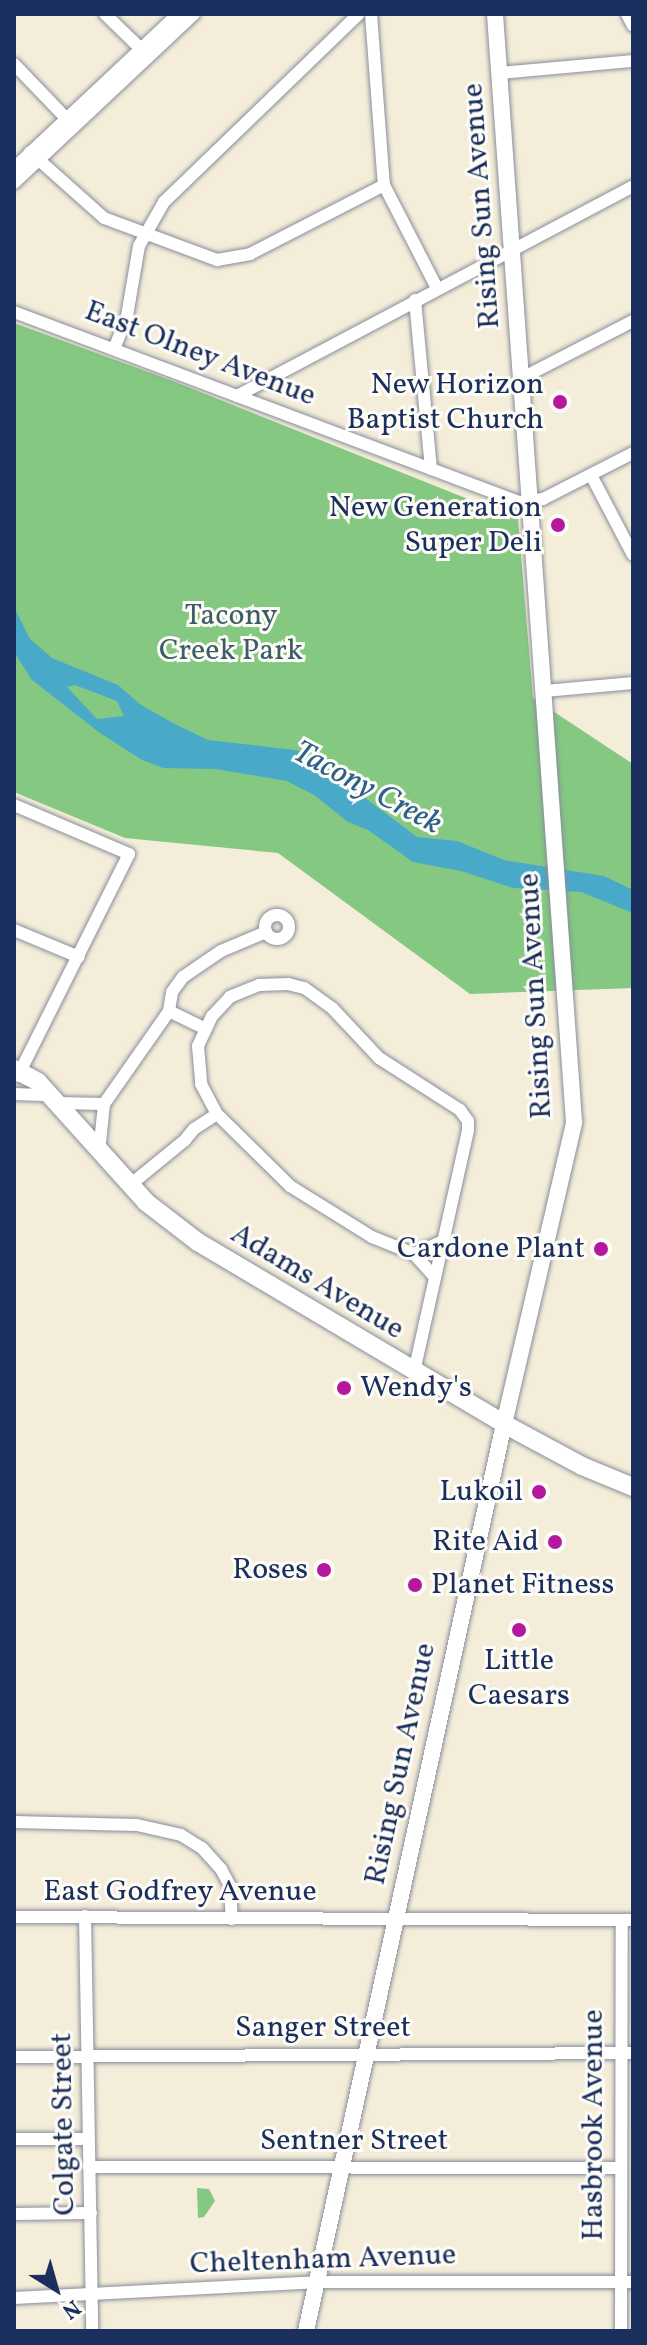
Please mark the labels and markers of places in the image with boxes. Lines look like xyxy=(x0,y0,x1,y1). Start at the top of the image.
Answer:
place label: New Horizon Baptist Church xyxy=(347,367,544,438)
marker: New Horizon Baptist Church xyxy=(551,393,569,411)
place label: New Generation Super Deli xyxy=(328,490,542,560)
marker: New Generation Super Deli xyxy=(549,516,567,534)
place label: Cardone Plant xyxy=(397,1231,585,1267)
marker: Cardone Plant xyxy=(592,1240,610,1258)
place label: Wendy's xyxy=(360,1370,472,1406)
marker: Wendy's xyxy=(335,1379,353,1397)
place label: Lukoil xyxy=(439,1474,523,1510)
marker: Lukoil xyxy=(530,1483,548,1501)
place label: Rite Aid xyxy=(432,1524,539,1560)
marker: Rite Aid xyxy=(546,1533,564,1551)
place label: Roses xyxy=(232,1552,308,1588)
marker: Roses xyxy=(315,1561,333,1579)
place label: Planet Fitness xyxy=(431,1567,614,1603)
marker: Planet Fitness xyxy=(406,1576,424,1594)
marker: Little Caesars xyxy=(510,1621,528,1639)
place label: Little Caesars xyxy=(468,1643,570,1714)

